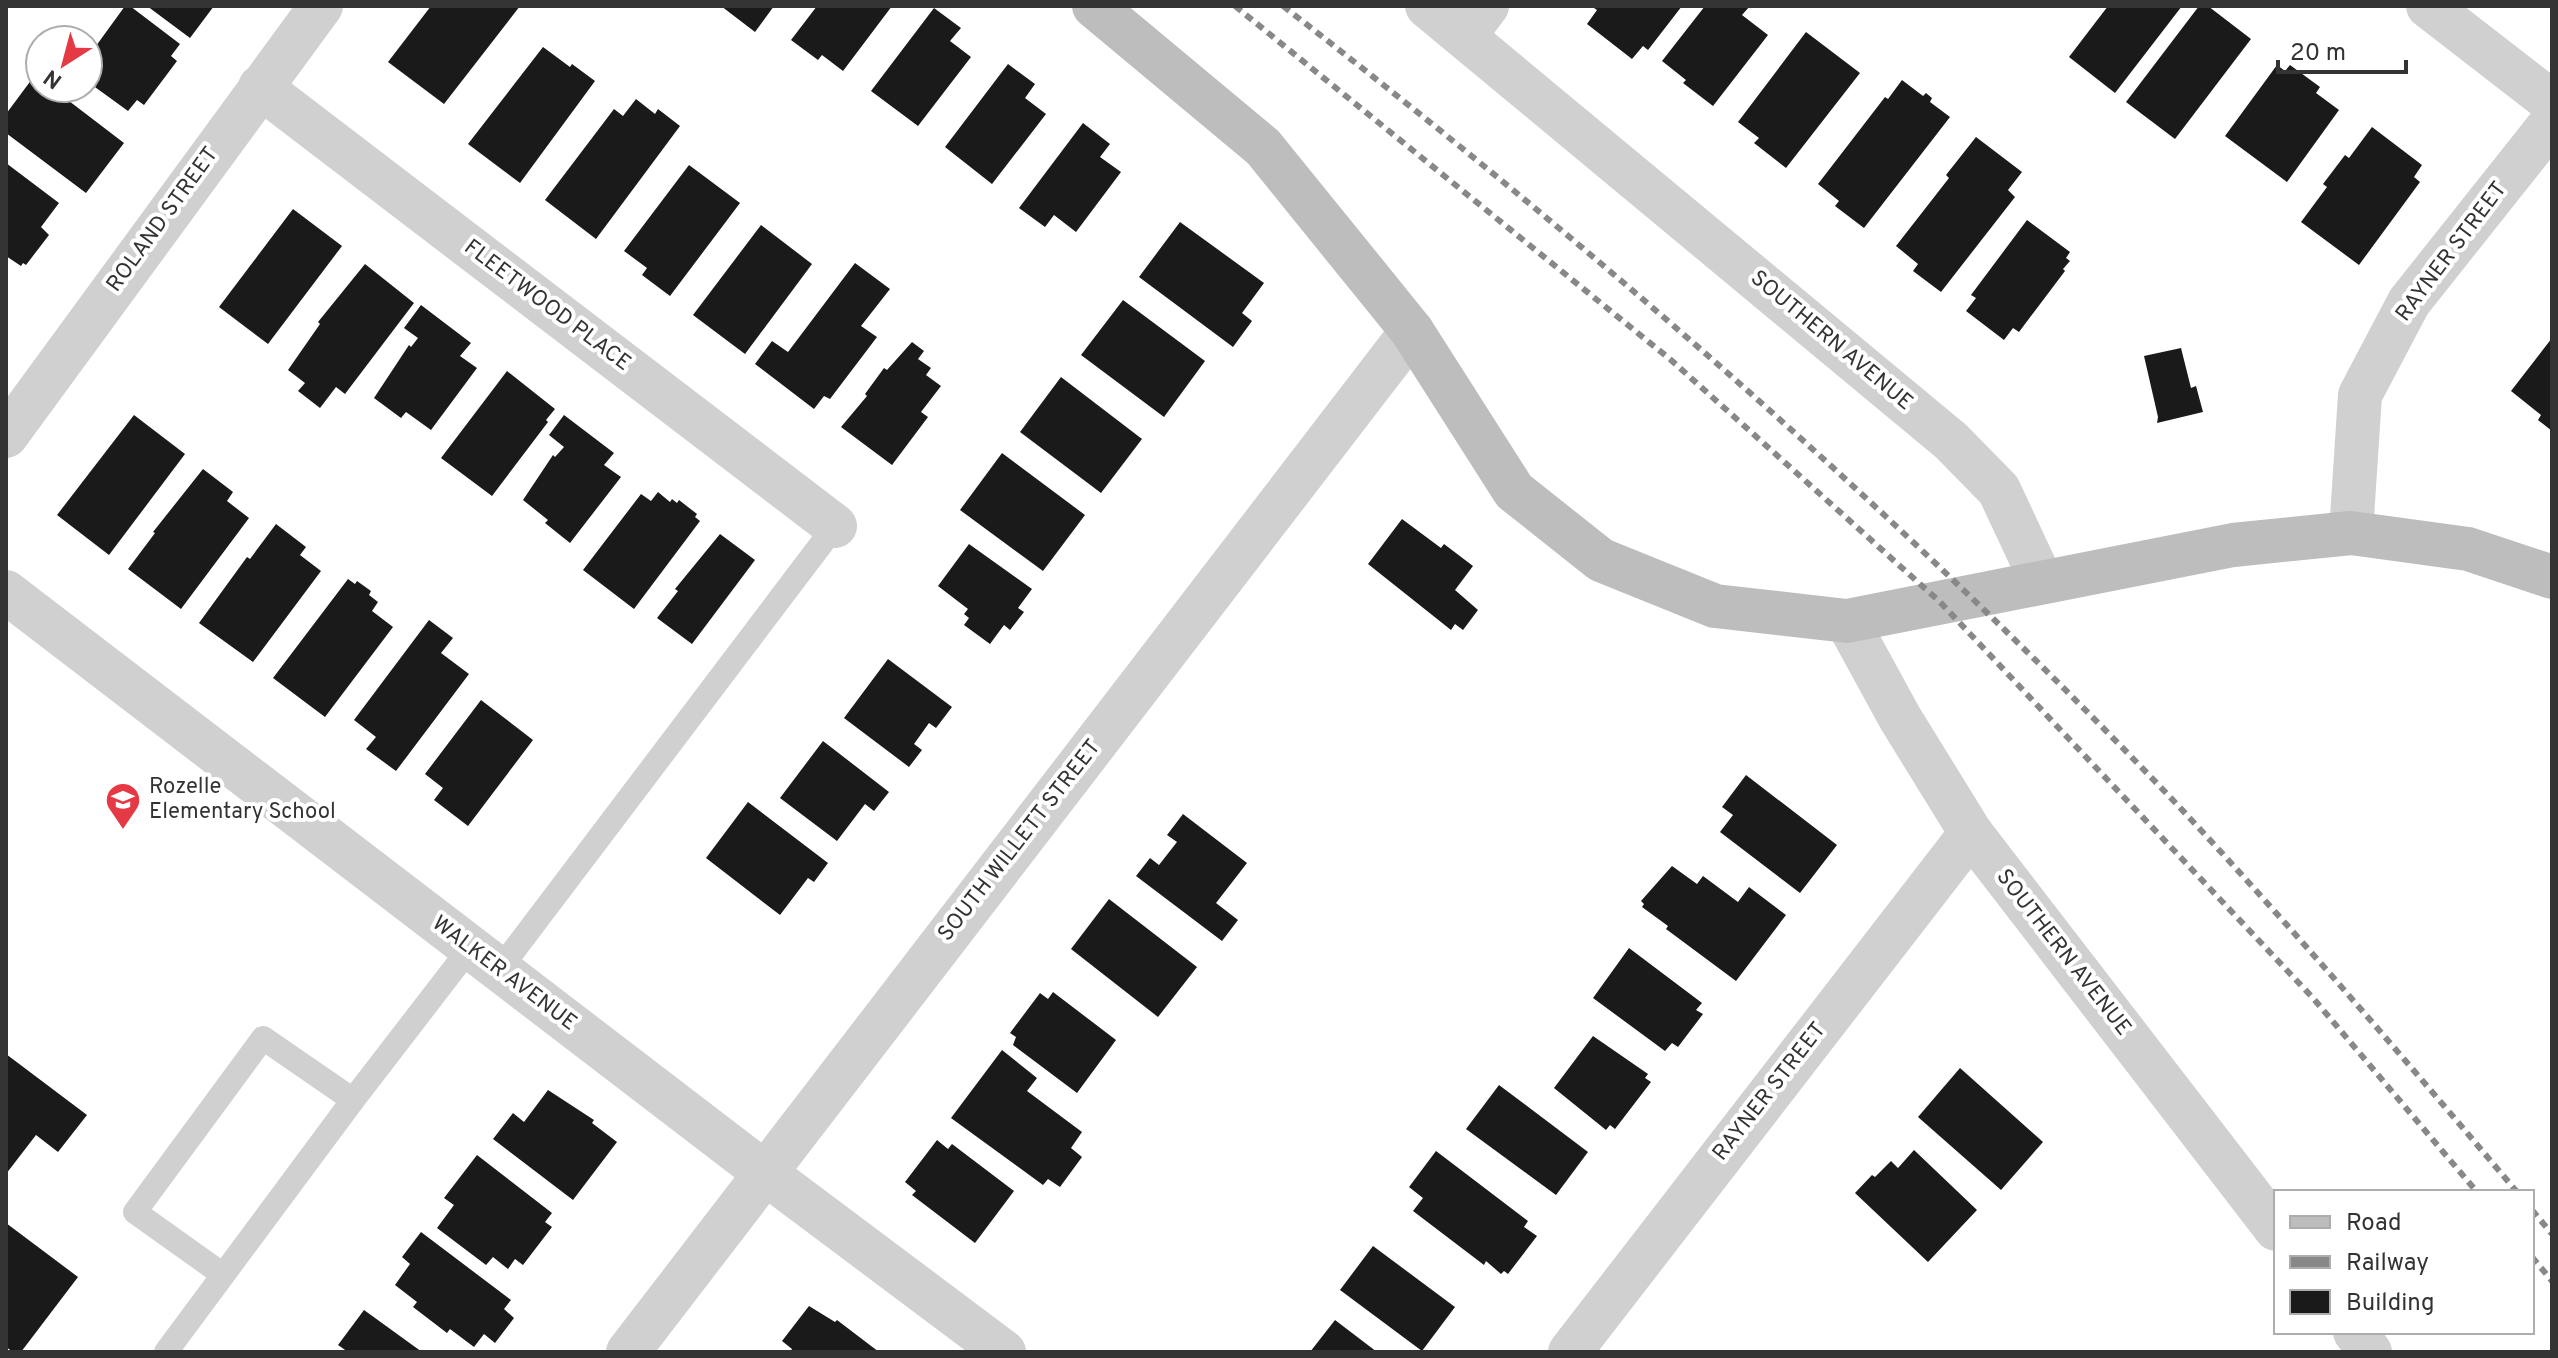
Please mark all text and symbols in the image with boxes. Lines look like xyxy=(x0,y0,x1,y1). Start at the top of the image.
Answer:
north arrow xyxy=(24,24,104,104)
scale bar xyxy=(2278,24,2406,74)
text: 20 m xyxy=(2290,39,2346,69)
text: N xyxy=(39,63,68,94)
street label: ROLAND STREET xyxy=(101,142,225,298)
street label: RAYNER STREET xyxy=(2391,177,2513,327)
street label: FLEETWOOD PLACE xyxy=(458,234,636,378)
street label: SOUTHERN AVENUE xyxy=(1744,265,1918,417)
street label: SOUTH WILLETT STREET xyxy=(933,735,1107,947)
place label: Rozelle Elementary School xyxy=(149,774,336,826)
school or university icon: Rozelle Elementary School xyxy=(104,781,142,831)
street label: SOUTHERN AVENUE xyxy=(1990,864,2136,1042)
street label: WALKER AVENUE xyxy=(426,911,582,1037)
street label: RAYNER STREET xyxy=(1708,1017,1832,1167)
legend xyxy=(2274,1190,2534,1334)
text: Road xyxy=(2346,1209,2402,1239)
text: Railway xyxy=(2346,1249,2429,1279)
text: Building xyxy=(2346,1289,2435,1319)

